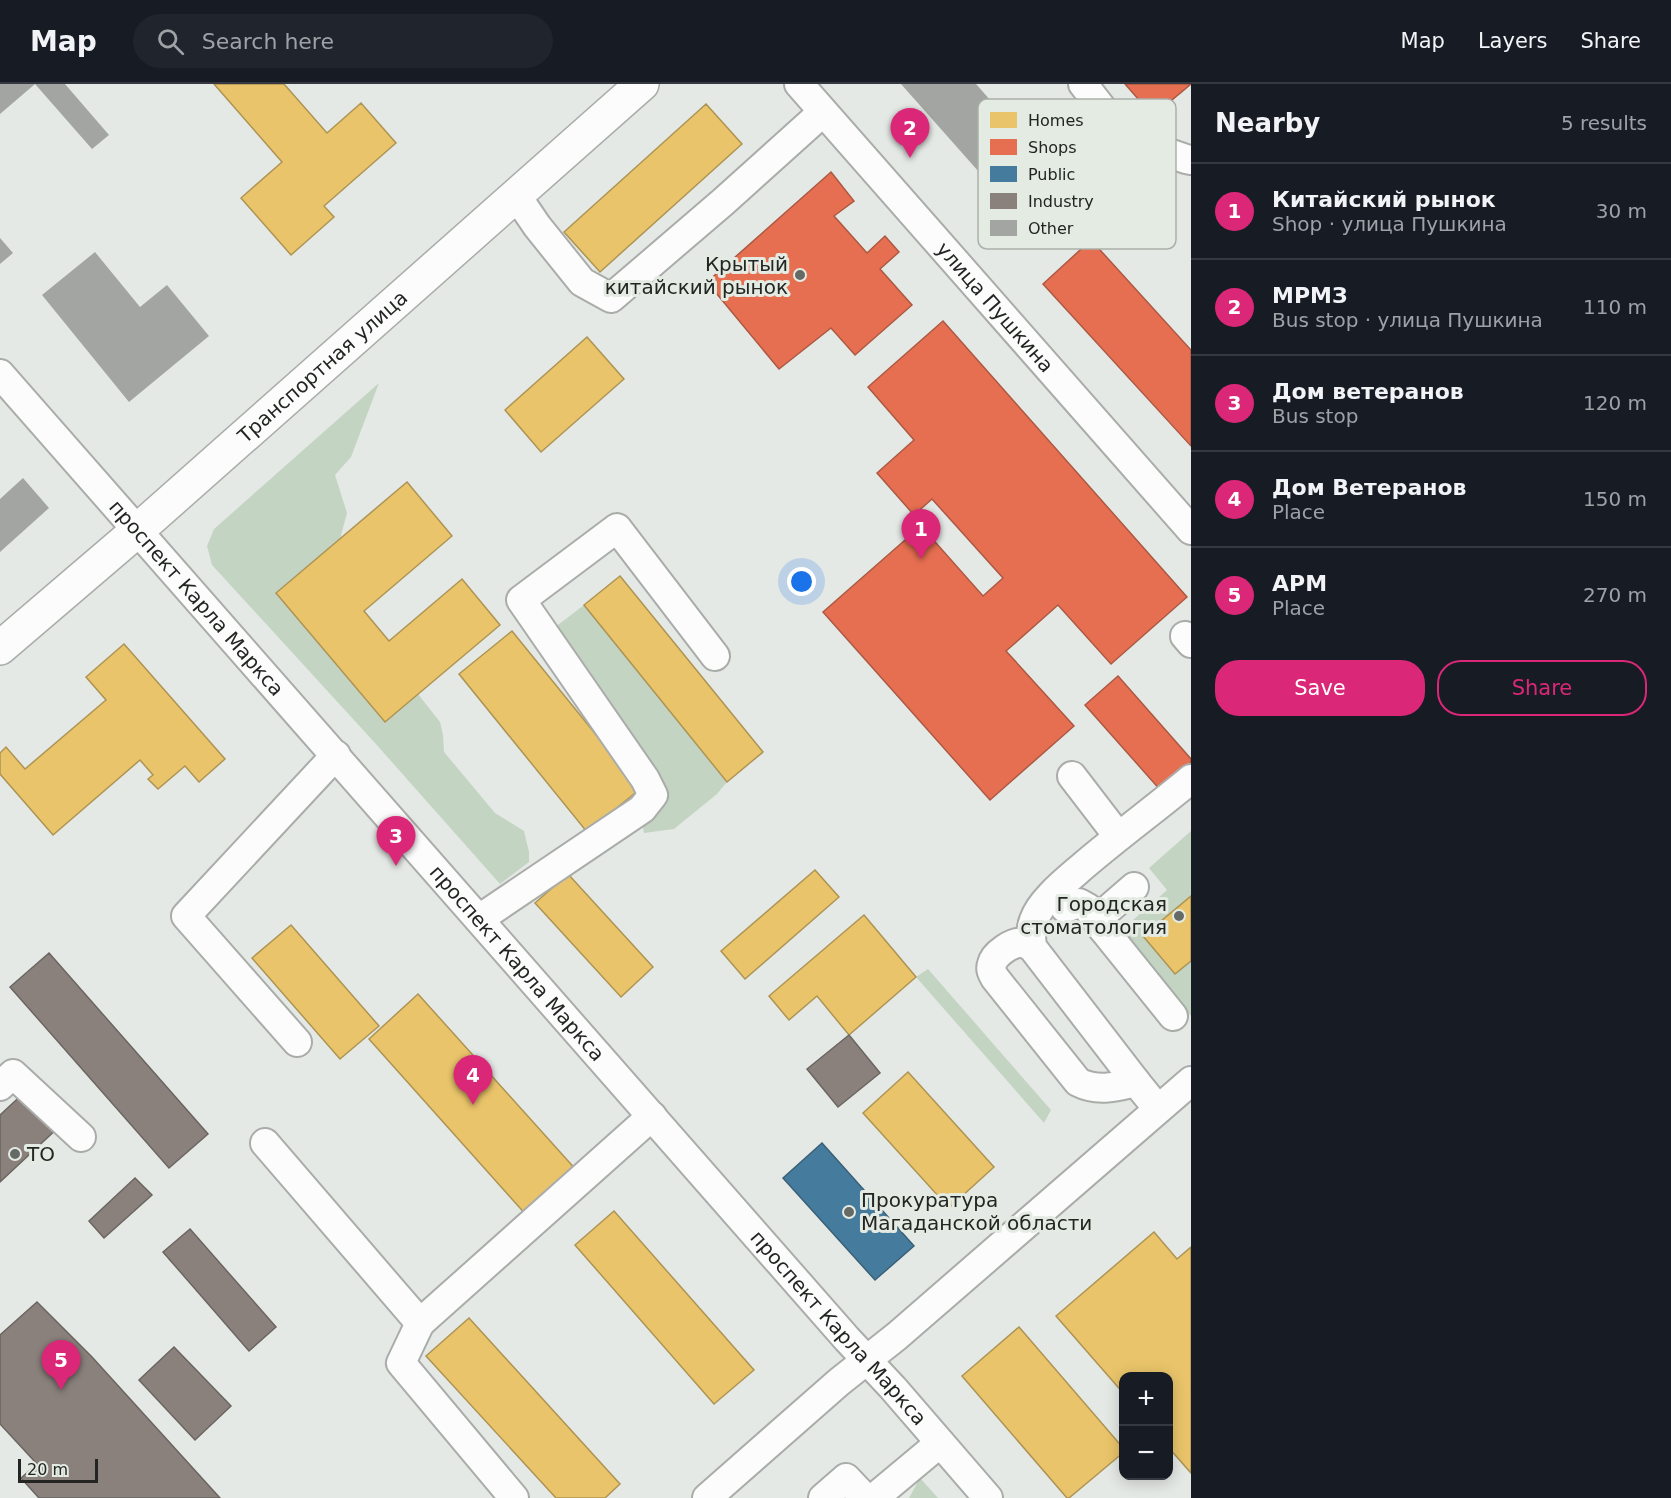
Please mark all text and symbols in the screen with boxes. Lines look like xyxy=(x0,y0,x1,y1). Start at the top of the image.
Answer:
search box xyxy=(133,14,553,68)
text: Map xyxy=(30,25,97,58)
icon: search xyxy=(154,25,187,58)
text: Search here xyxy=(202,29,334,54)
text: Map xyxy=(1401,29,1445,53)
text: Layers xyxy=(1478,29,1547,53)
text: Share xyxy=(1580,29,1641,53)
legend xyxy=(978,99,1176,249)
text: Nearby xyxy=(1215,108,1320,138)
pin: 2 xyxy=(890,109,930,158)
text: Homes xyxy=(1028,111,1084,130)
text: 5 results xyxy=(1561,111,1647,135)
text: Shops xyxy=(1028,138,1077,157)
text: Public xyxy=(1028,165,1075,184)
text: Китайский рынок xyxy=(1272,187,1496,212)
text: Industry xyxy=(1028,192,1094,211)
text: 1 xyxy=(1228,199,1241,223)
text: 30 m xyxy=(1596,199,1647,223)
text: Shop · улица Пушкина xyxy=(1272,212,1507,236)
text: Other xyxy=(1028,219,1074,238)
street label: улица Пушкина xyxy=(931,237,1059,377)
place label: Крытый китайский рынок xyxy=(605,252,788,299)
marker: Крытый китайский рынок xyxy=(793,268,807,282)
text: МРМЗ xyxy=(1272,283,1348,308)
street label: Транспортная улица xyxy=(232,285,412,449)
text: 2 xyxy=(1228,295,1241,319)
text: 110 m xyxy=(1583,295,1647,319)
text: Bus stop · улица Пушкина xyxy=(1272,308,1543,332)
text: Дом ветеранов xyxy=(1272,379,1464,404)
text: 3 xyxy=(1228,391,1241,415)
text: 120 m xyxy=(1583,391,1647,415)
text: Bus stop xyxy=(1272,404,1358,428)
text: Дом Ветеранов xyxy=(1272,475,1467,500)
text: 4 xyxy=(1228,487,1241,511)
text: 150 m xyxy=(1583,487,1647,511)
street label: проспект Карла Маркса xyxy=(104,495,289,701)
text: Place xyxy=(1272,500,1325,524)
pin: 1 xyxy=(902,510,940,559)
your location xyxy=(787,567,816,596)
text: АРМ xyxy=(1272,571,1327,596)
text: 5 xyxy=(1228,583,1241,607)
text: 270 m xyxy=(1583,583,1647,607)
text: Place xyxy=(1272,596,1325,620)
button: Save xyxy=(1215,660,1425,716)
button: Share xyxy=(1437,660,1647,716)
pin: 3 xyxy=(376,816,416,866)
street label: проспект Карла Маркса xyxy=(425,860,610,1066)
place label: Городская стоматология xyxy=(1020,892,1167,939)
marker: Городская стоматология xyxy=(1172,909,1186,923)
pin: 4 xyxy=(454,1056,492,1105)
place label: ТО xyxy=(26,1142,55,1166)
marker: ТО xyxy=(8,1147,22,1161)
place label: Прокуратура Магаданской области xyxy=(861,1188,1092,1235)
marker: Прокуратура Магаданской области xyxy=(842,1205,856,1219)
street label: проспект Карла Маркса xyxy=(745,1226,932,1430)
pin: 5 xyxy=(42,1340,80,1390)
map controls xyxy=(1119,1372,1173,1480)
button: + xyxy=(1119,1372,1173,1426)
button: − xyxy=(1119,1426,1173,1480)
scale bar xyxy=(18,1456,98,1484)
text: 20 m xyxy=(27,1460,68,1479)

